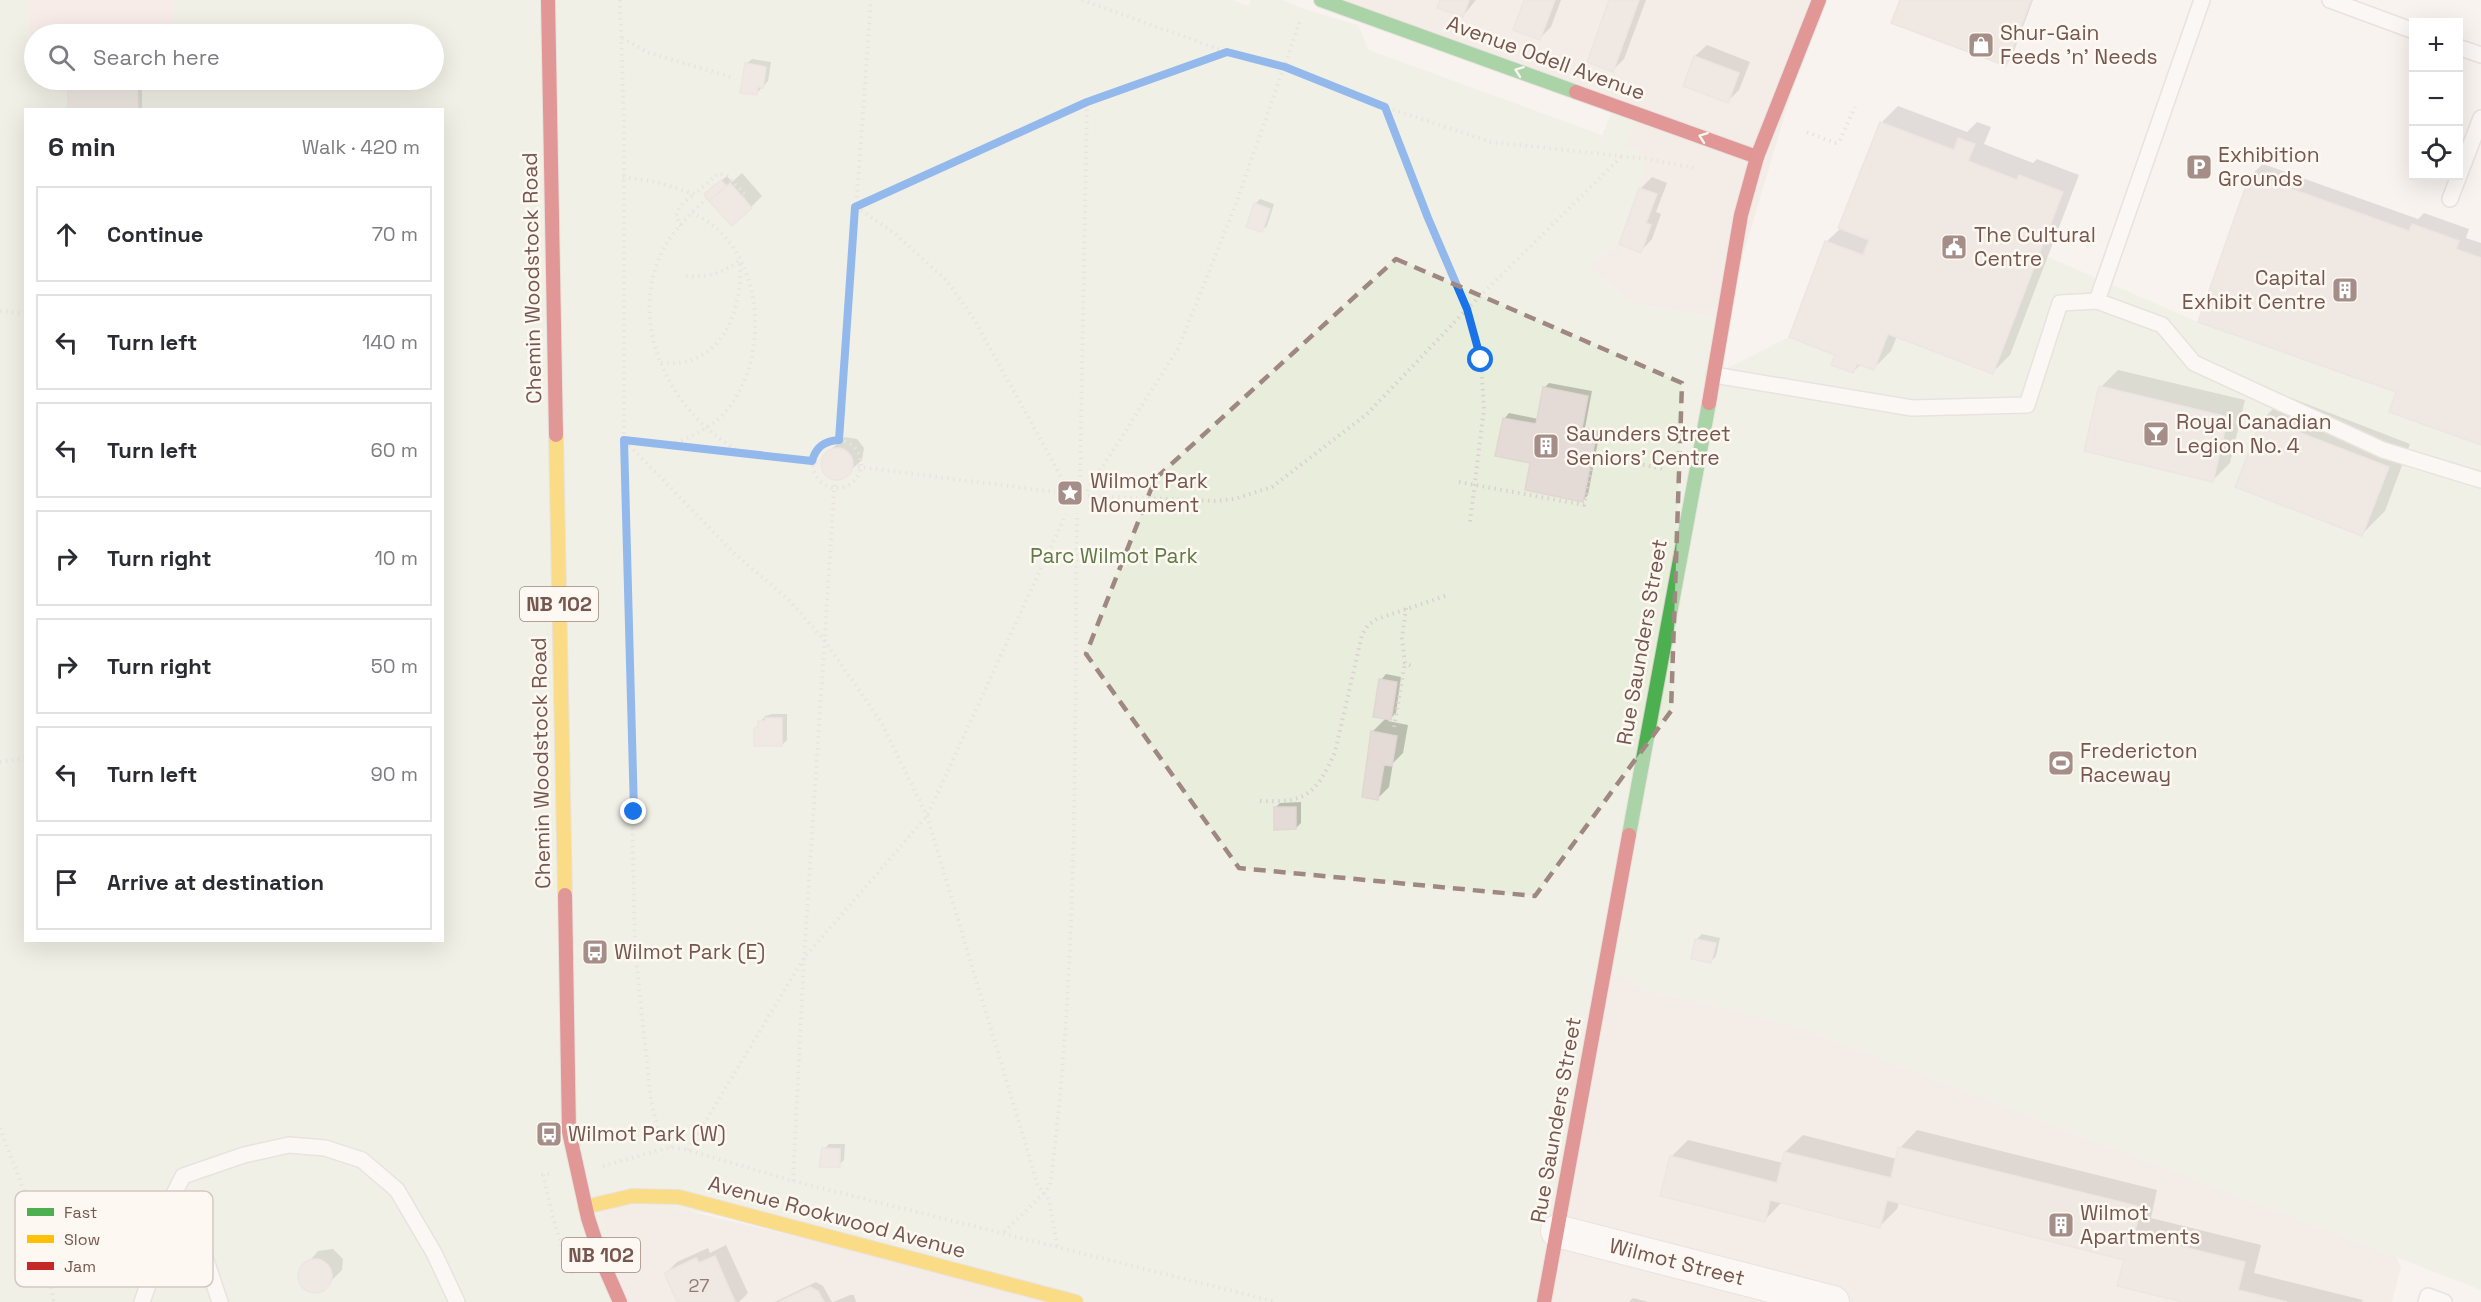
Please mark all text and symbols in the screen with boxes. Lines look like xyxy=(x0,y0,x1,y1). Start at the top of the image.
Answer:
street label: Avenue Odell Avenue xyxy=(1443,9,1649,106)
map controls xyxy=(2409,18,2463,180)
button: + xyxy=(2409,18,2463,72)
place label: Shur-Gain Feeds 'n' Needs xyxy=(2000,19,2158,70)
search box xyxy=(24,24,444,90)
shop icon: Shur-Gain Feeds 'n' Needs xyxy=(1966,30,1996,60)
icon: search xyxy=(45,41,78,74)
text: Search here xyxy=(93,43,220,71)
one-way arrow xyxy=(1514,65,1525,78)
button: − xyxy=(2409,72,2463,126)
button: locate xyxy=(2409,126,2463,180)
text: 6 min xyxy=(48,130,116,164)
one-way arrow xyxy=(1698,131,1709,144)
text: Walk · 420 m xyxy=(302,134,420,160)
place label: Exhibition Grounds xyxy=(2218,141,2320,192)
street label: Chemin Woodstock Road xyxy=(516,152,547,404)
parking icon: Exhibition Grounds xyxy=(2184,152,2214,182)
icon: ahead xyxy=(50,218,83,251)
text: Continue xyxy=(107,220,203,248)
text: 70 m xyxy=(372,221,418,247)
place label: The Cultural Centre xyxy=(1974,221,2096,272)
public building icon: The Cultural Centre xyxy=(1939,232,1969,262)
place label: Capital Exhibit Centre xyxy=(2182,264,2326,315)
building icon: Capital Exhibit Centre xyxy=(2330,275,2360,305)
icon: left xyxy=(50,326,83,359)
text: Turn left xyxy=(107,328,197,356)
text: 140 m xyxy=(362,329,418,355)
route start xyxy=(1467,346,1493,372)
place label: Royal Canadian Legion No. 4 xyxy=(2176,408,2332,459)
bar icon: Royal Canadian Legion No. 4 xyxy=(2141,419,2171,449)
place label: Saunders Street Seniors' Centre xyxy=(1566,420,1731,471)
building icon: Saunders Street Seniors' Centre xyxy=(1531,431,1561,461)
icon: left xyxy=(50,434,83,467)
text: Turn left xyxy=(107,436,197,464)
text: 60 m xyxy=(371,437,418,463)
place label: Wilmot Park Monument xyxy=(1090,467,1208,518)
place icon: Wilmot Park Monument xyxy=(1055,478,1085,508)
street label: Rue Saunders Street xyxy=(1610,537,1673,747)
icon: right xyxy=(50,542,83,575)
park label: Parc Wilmot Park xyxy=(1030,542,1198,569)
text: Turn right xyxy=(107,544,212,572)
text: 10 m xyxy=(374,545,418,571)
road number: NB 102 xyxy=(520,587,598,621)
street label: Chemin Woodstock Road xyxy=(525,637,556,889)
icon: right xyxy=(50,650,83,683)
text: Turn right xyxy=(107,652,212,680)
text: 50 m xyxy=(371,653,418,679)
place label: Fredericton Raceway xyxy=(2080,737,2198,788)
sports icon: Fredericton Raceway xyxy=(2046,748,2076,778)
icon: left xyxy=(50,758,83,791)
text: Turn left xyxy=(107,760,197,788)
text: 90 m xyxy=(371,761,418,787)
route end xyxy=(620,798,646,824)
icon: arrive xyxy=(50,866,83,899)
text: Arrive at destination xyxy=(107,868,324,896)
bus stop icon: Wilmot Park (E) xyxy=(580,937,610,967)
place label: Wilmot Park (E) xyxy=(614,938,765,965)
street label: Rue Saunders Street xyxy=(1524,1015,1587,1225)
bus stop icon: Wilmot Park (W) xyxy=(534,1119,564,1149)
place label: Wilmot Park (W) xyxy=(568,1120,726,1147)
street label: Avenue Rookwood Avenue xyxy=(705,1169,969,1264)
legend xyxy=(15,1191,213,1287)
place label: Wilmot Apartments xyxy=(2080,1199,2200,1250)
text: Fast xyxy=(64,1202,97,1223)
building icon: Wilmot Apartments xyxy=(2046,1210,2076,1240)
text: Slow xyxy=(64,1229,100,1250)
street label: Wilmot Street xyxy=(1607,1232,1748,1291)
road number: NB 102 xyxy=(562,1238,640,1272)
text: Jam xyxy=(64,1256,96,1277)
house number: 27 xyxy=(689,1274,709,1297)

